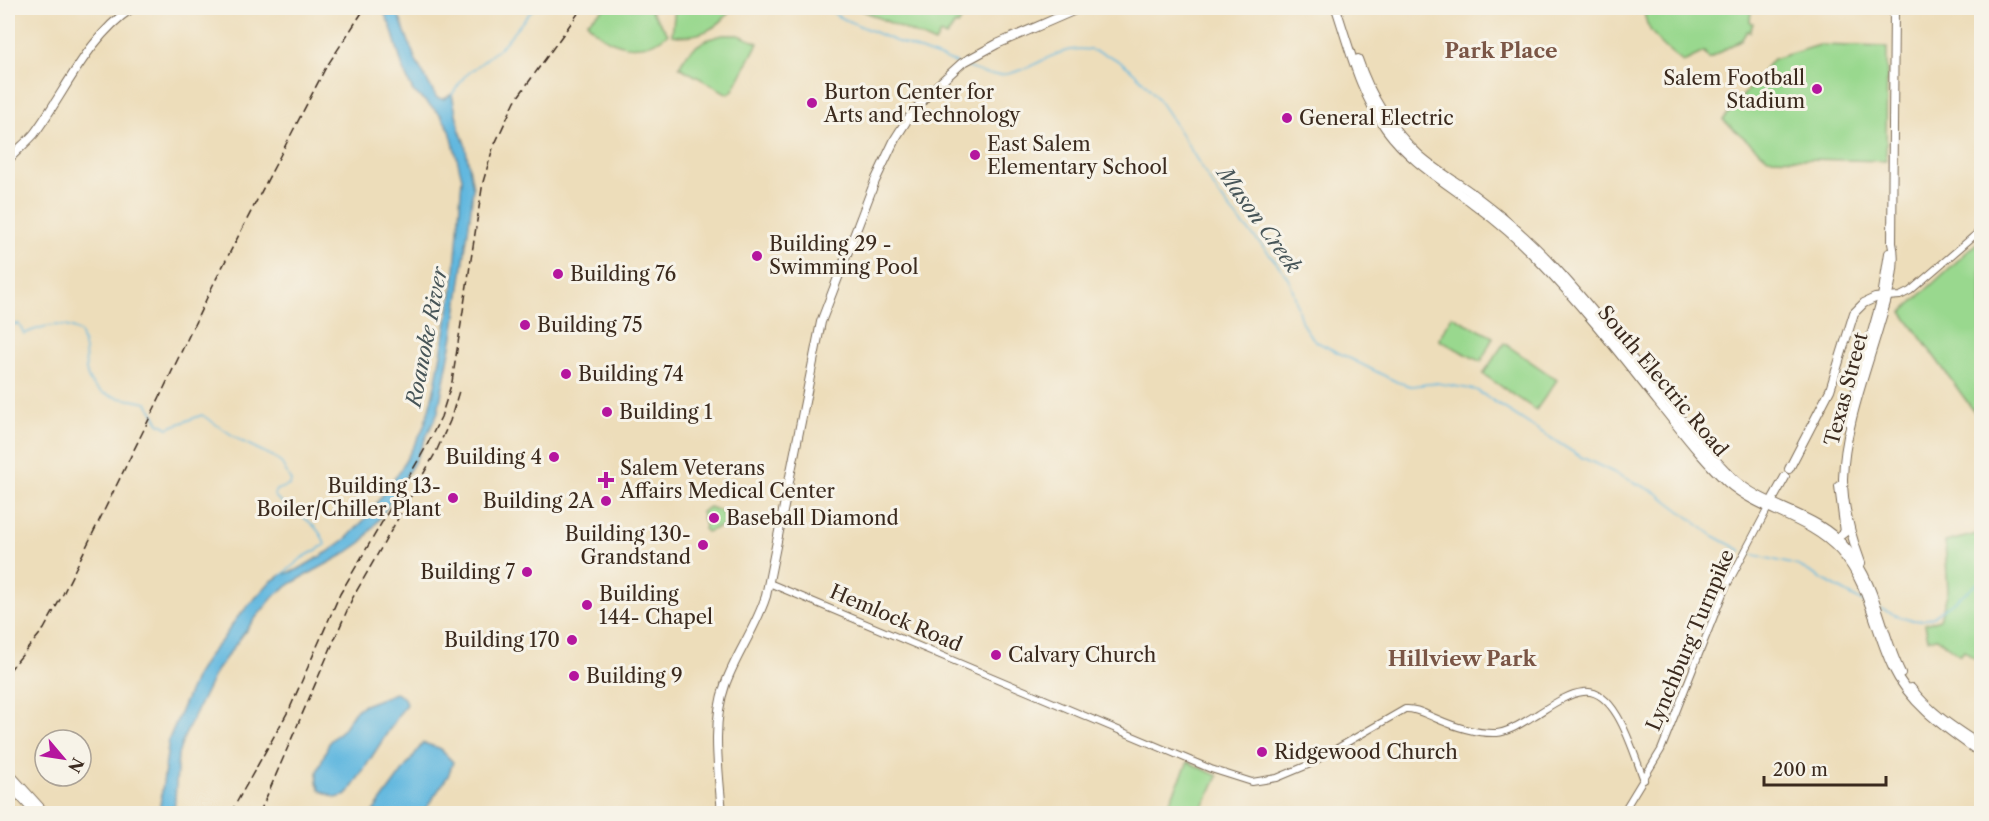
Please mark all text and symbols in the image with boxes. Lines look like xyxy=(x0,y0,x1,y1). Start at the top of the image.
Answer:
district label: Park Place xyxy=(1444,38,1558,63)
place label: Salem Football Stadium xyxy=(1663,66,1805,113)
place label: Burton Center for Arts and Technology xyxy=(823,80,1021,127)
marker: Salem Football Stadium xyxy=(1810,82,1824,96)
marker: Burton Center for Arts and Technology xyxy=(805,96,819,110)
place label: General Electric xyxy=(1299,106,1454,130)
marker: General Electric xyxy=(1280,111,1294,125)
place label: East Salem Elementary School xyxy=(987,132,1168,179)
marker: East Salem Elementary School xyxy=(968,148,982,162)
water label: Mason Creek xyxy=(1211,159,1306,278)
place label: Building 29 - Swimming Pool xyxy=(769,232,918,279)
marker: Building 29 - Swimming Pool xyxy=(750,249,764,263)
place label: Building 76 xyxy=(570,262,676,286)
water label: Roanoke River xyxy=(400,264,453,411)
marker: Building 76 xyxy=(551,267,565,281)
street label: South Electric Road xyxy=(1593,301,1733,461)
place label: Building 75 xyxy=(537,313,643,337)
marker: Building 75 xyxy=(518,318,532,332)
street label: Texas Street xyxy=(1819,330,1873,448)
place label: Building 74 xyxy=(578,362,684,386)
marker: Building 74 xyxy=(559,367,573,381)
place label: Building 1 xyxy=(619,400,713,424)
marker: Building 1 xyxy=(600,405,614,419)
place label: Building 4 xyxy=(445,445,542,469)
marker: Building 4 xyxy=(547,450,561,464)
place label: Salem Veterans Affairs Medical Center xyxy=(619,456,836,503)
marker: Salem Veterans Affairs Medical Center xyxy=(597,471,615,489)
place label: Building 13- Boiler/Chiller Plant xyxy=(256,474,441,521)
place label: Building 2A xyxy=(483,489,595,513)
marker: Building 13- Boiler/Chiller Plant xyxy=(446,491,460,505)
marker: Building 2A xyxy=(599,494,613,508)
place label: Baseball Diamond xyxy=(726,506,899,530)
marker: Baseball Diamond xyxy=(707,511,721,525)
place label: Building 130- Grandstand xyxy=(565,522,691,569)
marker: Building 130- Grandstand xyxy=(696,538,710,552)
street label: Lynchburg Turnpike xyxy=(1641,546,1739,734)
place label: Building 7 xyxy=(420,560,515,584)
marker: Building 7 xyxy=(520,565,534,579)
street label: Hemlock Road xyxy=(826,579,966,657)
place label: Building 144- Chapel xyxy=(599,582,713,629)
marker: Building 144- Chapel xyxy=(580,598,594,612)
place label: Building 170 xyxy=(444,628,560,652)
marker: Building 170 xyxy=(565,633,579,647)
place label: Calvary Church xyxy=(1008,643,1157,667)
district label: Hillview Park xyxy=(1388,646,1538,671)
marker: Calvary Church xyxy=(989,648,1003,662)
place label: Building 9 xyxy=(586,664,683,688)
marker: Building 9 xyxy=(567,669,581,683)
north arrow xyxy=(33,728,93,788)
place label: Ridgewood Church xyxy=(1274,740,1458,764)
marker: Ridgewood Church xyxy=(1255,745,1269,759)
scale bar xyxy=(1764,749,1886,787)
text: N xyxy=(64,754,88,776)
text: 200 m xyxy=(1773,759,1828,781)

